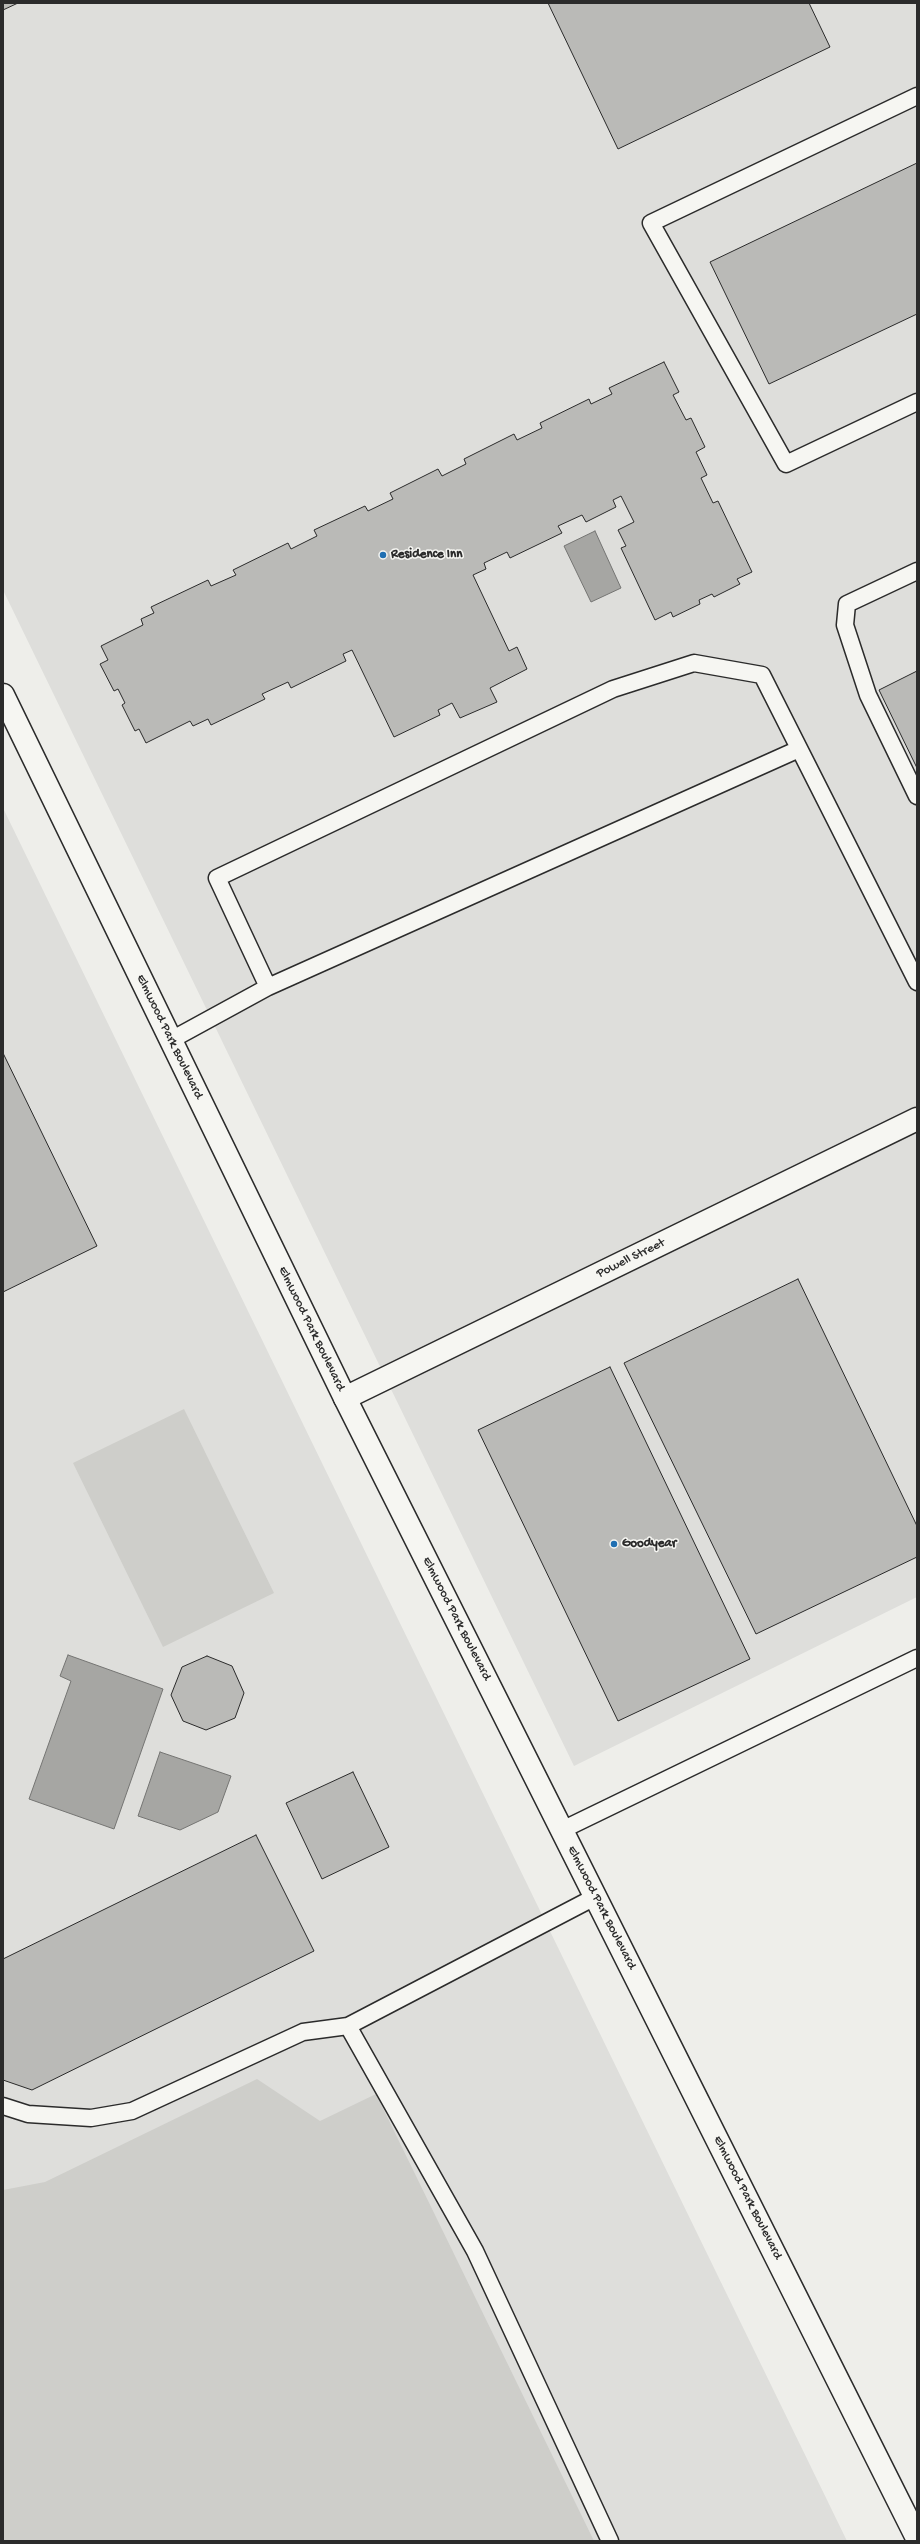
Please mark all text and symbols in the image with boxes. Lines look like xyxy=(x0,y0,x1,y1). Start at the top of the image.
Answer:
place label: Residence Inn xyxy=(391,547,462,563)
marker: Residence Inn xyxy=(378,550,388,560)
street label: Elmwood Park Boulevard xyxy=(132,972,206,1102)
street label: Powell Street xyxy=(594,1236,668,1282)
street label: Elmwood Park Boulevard xyxy=(274,1264,348,1394)
place label: Goodyear xyxy=(622,1536,676,1552)
marker: Goodyear xyxy=(609,1539,619,1549)
street label: Elmwood Park Boulevard xyxy=(418,1555,494,1683)
street label: Elmwood Park Boulevard xyxy=(563,1844,639,1972)
street label: Elmwood Park Boulevard xyxy=(709,2134,785,2262)

